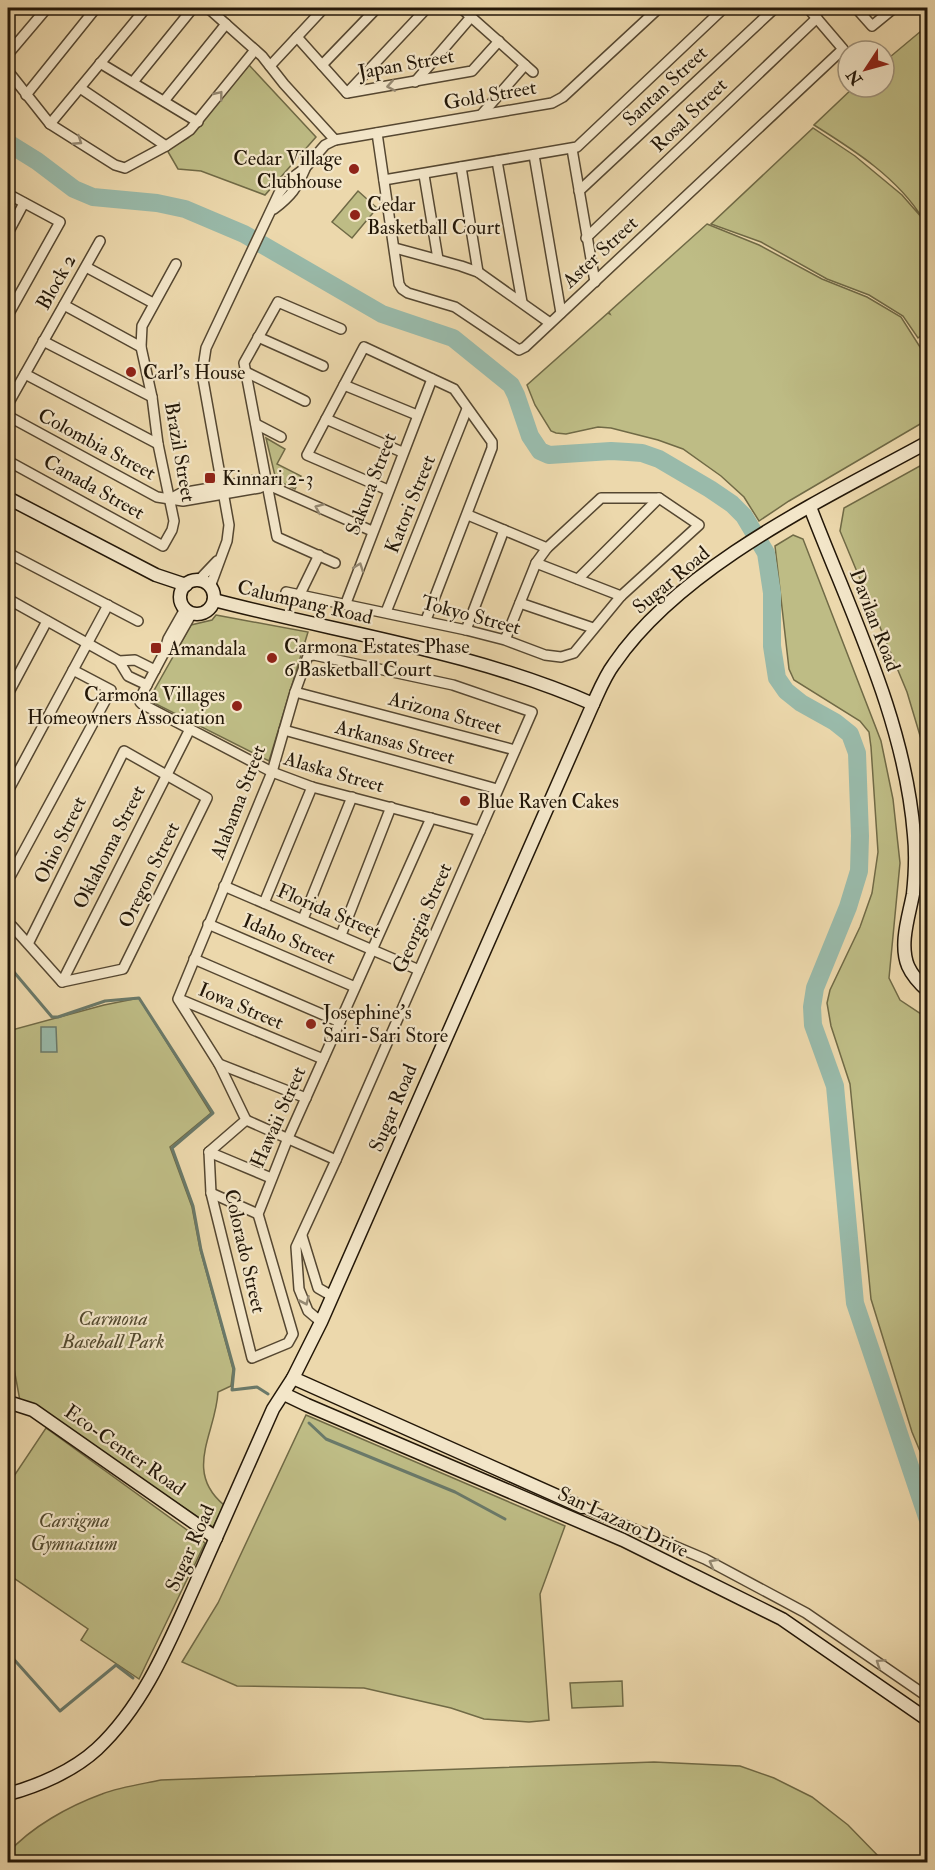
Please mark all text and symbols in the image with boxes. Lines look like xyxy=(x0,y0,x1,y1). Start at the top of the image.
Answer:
north arrow xyxy=(836,39,896,99)
street label: Santan Street xyxy=(617,40,713,132)
street label: Japan Street xyxy=(355,43,457,86)
text: N xyxy=(842,65,868,90)
street label: Rosal Street xyxy=(646,72,733,157)
street label: Gold Street xyxy=(442,74,539,115)
one-way arrow xyxy=(387,79,397,92)
one-way arrow xyxy=(212,90,223,101)
one-way arrow xyxy=(72,134,82,146)
place label: Cedar Village Clubhouse xyxy=(233,146,342,194)
marker: Cedar Village Clubhouse xyxy=(347,162,361,176)
place label: Cedar Basketball Court xyxy=(367,192,501,240)
marker: Cedar Basketball Court xyxy=(348,208,362,222)
street label: Aster Street xyxy=(556,210,643,294)
street label: Block 2 xyxy=(31,250,81,314)
place label: Carl's House xyxy=(143,360,245,385)
marker: Carl's House xyxy=(124,365,138,379)
street label: Brazil Street xyxy=(159,400,201,505)
street label: Colombia Street xyxy=(34,402,161,486)
street label: Sakura Street xyxy=(340,429,402,539)
street label: Canada Street xyxy=(39,449,149,525)
street label: Katori Street xyxy=(379,451,441,557)
place label: Kinnari 2-3 xyxy=(222,466,313,491)
marker: Kinnari 2-3 xyxy=(203,471,217,485)
one-way arrow xyxy=(315,503,326,515)
street label: Sugar Road xyxy=(627,540,715,619)
one-way arrow xyxy=(352,562,364,573)
street label: Davilan Road xyxy=(844,565,906,675)
street label: Calumpang Road xyxy=(235,574,375,631)
street label: Tokyo Street xyxy=(418,590,524,640)
place label: Carmona Estates Phase 6 Basketball Court xyxy=(284,634,470,682)
place label: Amandala xyxy=(167,636,247,661)
marker: Amandala xyxy=(149,641,163,655)
marker: Carmona Estates Phase 6 Basketball Court xyxy=(265,651,279,665)
place label: Carmona Villages Homeowners Association xyxy=(27,682,225,730)
street label: Arizona Street xyxy=(385,686,505,740)
marker: Carmona Villages Homeowners Association xyxy=(230,699,244,713)
street label: Arkansas Street xyxy=(332,714,458,770)
street label: Alabama Street xyxy=(204,741,271,864)
street label: Alaska Street xyxy=(280,746,387,798)
street label: Oklahoma Street xyxy=(67,781,151,913)
place label: Blue Raven Cakes xyxy=(477,789,619,814)
street label: Ohio Street xyxy=(28,792,92,888)
marker: Blue Raven Cakes xyxy=(458,794,472,808)
street label: Oregon Street xyxy=(113,818,185,932)
street label: Georgia Street xyxy=(387,859,458,977)
street label: Florida Street xyxy=(273,878,385,944)
street label: Idaho Street xyxy=(239,908,340,970)
street label: Iowa Street xyxy=(195,977,288,1035)
place label: Josephine's Sairi-Sari Store xyxy=(322,1000,448,1048)
marker: Josephine's Sairi-Sari Store xyxy=(304,1017,318,1031)
street label: Sugar Road xyxy=(363,1060,423,1156)
street label: Hawaii Street xyxy=(245,1062,312,1171)
street label: Colorado Street xyxy=(219,1187,272,1316)
one-way arrow xyxy=(297,1295,309,1306)
park label: Carmona Baseball Park xyxy=(61,1306,164,1354)
street label: Eco-Center Road xyxy=(60,1399,190,1501)
street label: San Lazaro Drive xyxy=(554,1481,692,1563)
street label: Sugar Road xyxy=(160,1500,220,1596)
park label: Carsigma Gymnasium xyxy=(30,1508,118,1556)
one-way arrow xyxy=(708,1559,719,1570)
one-way arrow xyxy=(876,1659,887,1670)

